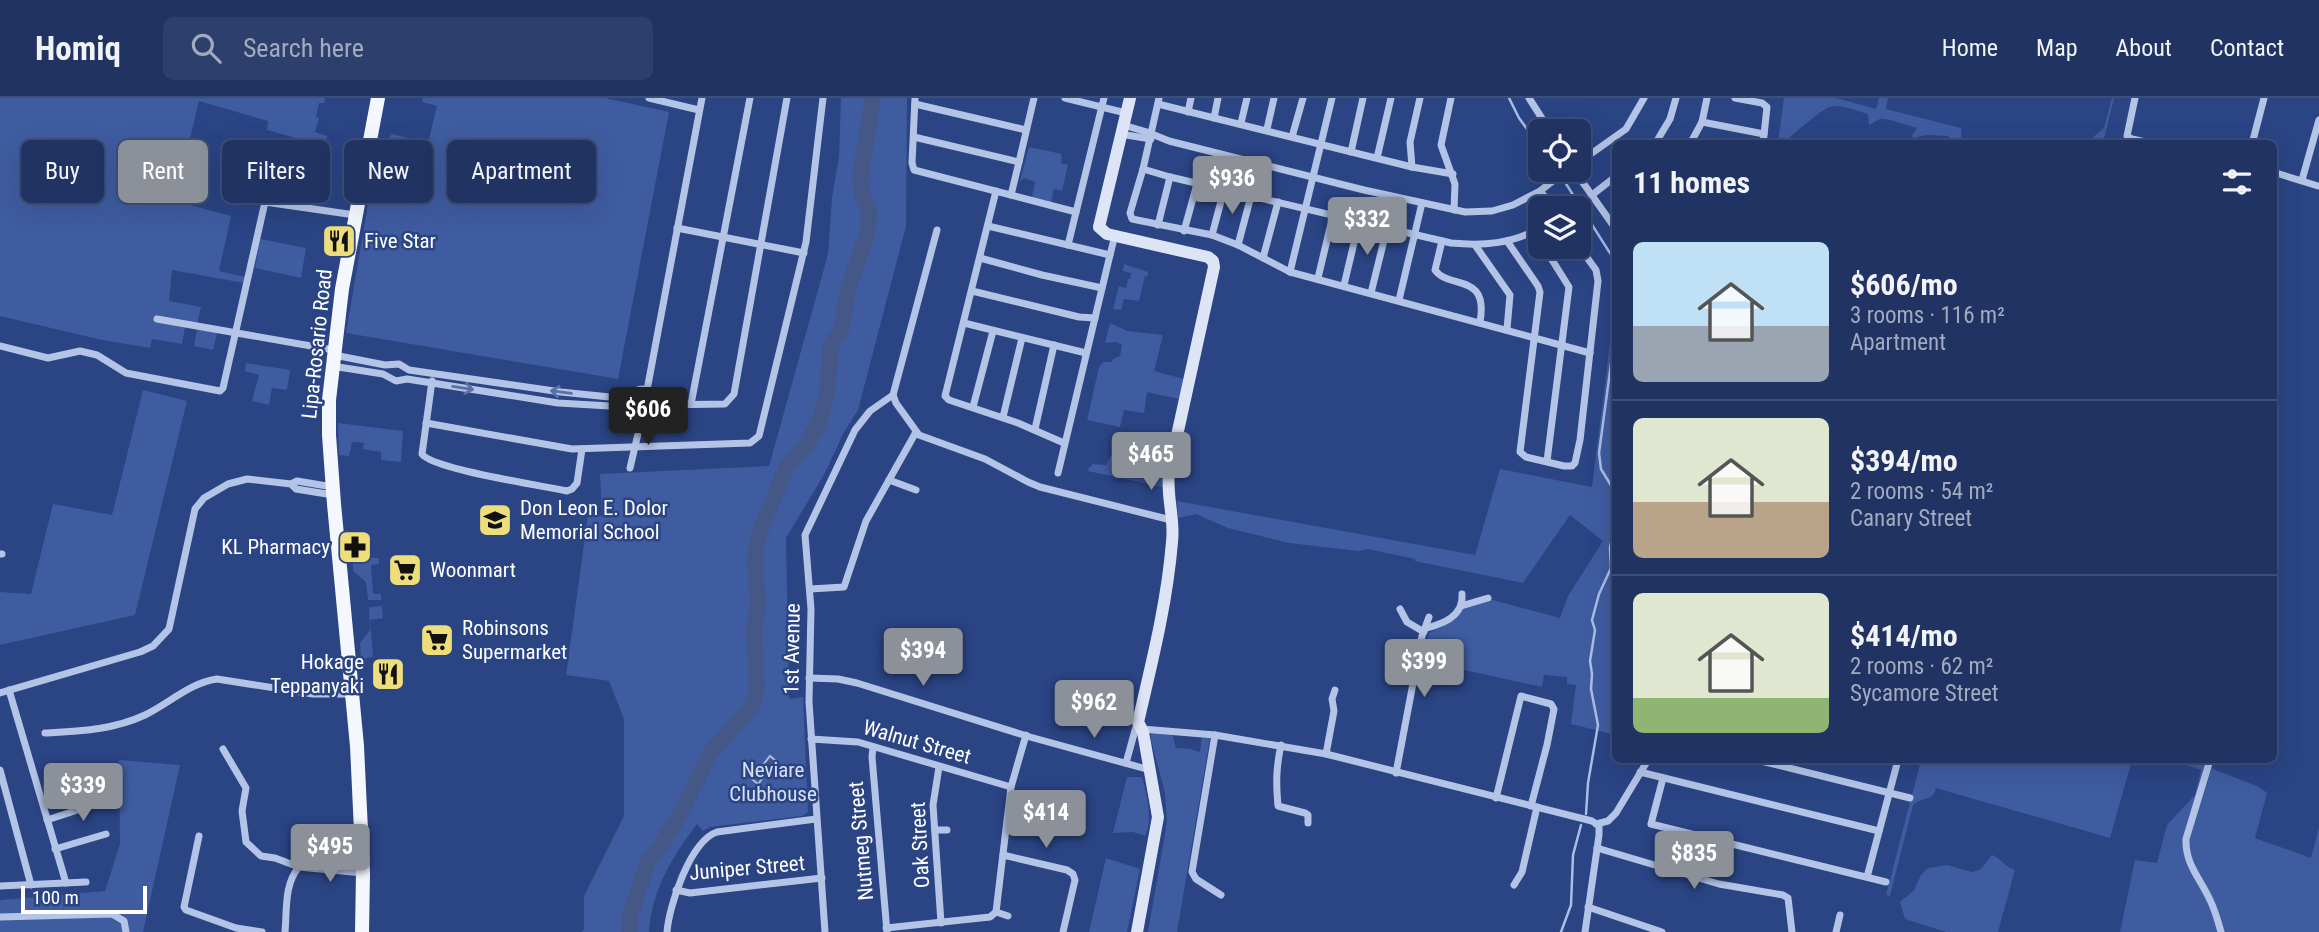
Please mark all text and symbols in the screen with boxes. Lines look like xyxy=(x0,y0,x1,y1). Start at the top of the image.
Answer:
search box xyxy=(163,17,653,80)
text: Homiq xyxy=(35,29,121,68)
icon: search xyxy=(187,29,225,67)
text: Search here xyxy=(243,33,364,63)
text: Home xyxy=(1942,34,1998,62)
text: Map xyxy=(2036,34,2078,62)
text: About xyxy=(2116,34,2172,62)
text: Contact xyxy=(2210,34,2284,62)
map controls xyxy=(1528,119,1591,259)
button: locate xyxy=(1528,119,1591,182)
chip: Buy xyxy=(21,140,104,203)
chip: Rent xyxy=(118,140,208,203)
chip: Filters xyxy=(222,140,330,203)
chip: New xyxy=(344,140,433,203)
chip: Apartment xyxy=(447,140,596,203)
pin: $936 xyxy=(1191,156,1273,216)
icon: filters xyxy=(2218,163,2256,201)
text: $936 xyxy=(1209,165,1255,192)
text: 11 homes xyxy=(1633,165,1750,200)
button: layers xyxy=(1528,196,1591,259)
pin: $332 xyxy=(1326,198,1408,257)
text: $332 xyxy=(1344,206,1390,233)
restaurant icon: Five Star xyxy=(320,222,358,260)
place label: Five Star xyxy=(364,229,436,253)
text: $606/mo xyxy=(1850,267,1958,302)
street label: Lipa-Rosario Road xyxy=(297,268,337,420)
icon: home xyxy=(1689,270,1773,354)
text: 3 rooms · 116 m² xyxy=(1850,302,2005,329)
text: Apartment xyxy=(1850,329,1946,356)
one-way arrow xyxy=(451,382,474,395)
one-way arrow xyxy=(550,386,573,399)
pin: $606 xyxy=(607,388,689,447)
text: $606 xyxy=(625,396,671,423)
pin: $465 xyxy=(1110,432,1192,492)
text: $465 xyxy=(1128,441,1174,468)
text: $394/mo xyxy=(1850,443,1958,478)
icon: home xyxy=(1689,446,1773,530)
text: 2 rooms · 54 m² xyxy=(1850,478,1993,505)
place label: Don Leon E. Dolor Memorial School xyxy=(520,496,668,544)
school or university icon: Don Leon E. Dolor Memorial School xyxy=(476,501,514,539)
text: Canary Street xyxy=(1850,505,1972,532)
pharmacy icon: KL Pharmacy xyxy=(336,528,374,566)
place label: KL Pharmacy xyxy=(221,535,330,559)
supermarket icon: Woonmart xyxy=(386,551,424,589)
place label: Woonmart xyxy=(430,558,516,582)
street label: 1st Avenue xyxy=(779,603,805,695)
place label: Robinsons Supermarket xyxy=(462,616,567,664)
text: $414/mo xyxy=(1850,618,1958,653)
supermarket icon: Robinsons Supermarket xyxy=(418,621,456,659)
icon: home xyxy=(1689,621,1773,705)
pin: $394 xyxy=(882,628,964,688)
text: $394 xyxy=(900,637,946,664)
pin: $399 xyxy=(1383,640,1465,699)
text: $399 xyxy=(1401,648,1447,675)
place label: Hokage Teppanyaki xyxy=(270,650,364,698)
text: 2 rooms · 62 m² xyxy=(1850,653,1993,680)
restaurant icon: Hokage Teppanyaki xyxy=(369,655,407,693)
pin: $962 xyxy=(1053,680,1135,740)
text: Sycamore Street xyxy=(1850,680,1999,707)
text: $962 xyxy=(1071,689,1117,716)
street label: Walnut Street xyxy=(860,715,974,769)
park label: Neviare Clubhouse xyxy=(729,758,817,806)
pin: $339 xyxy=(42,764,124,823)
text: $339 xyxy=(60,772,106,799)
street label: Nutmeg Street xyxy=(844,780,878,902)
pin: $414 xyxy=(1005,790,1087,850)
text: $414 xyxy=(1023,799,1069,826)
street label: Oak Street xyxy=(906,801,934,889)
pin: $495 xyxy=(289,824,371,884)
pin: $835 xyxy=(1653,832,1735,891)
text: $495 xyxy=(307,833,353,860)
text: $835 xyxy=(1671,840,1717,867)
street label: Juniper Street xyxy=(688,851,806,885)
scale bar xyxy=(21,883,147,915)
text: 100 m xyxy=(32,886,79,909)

